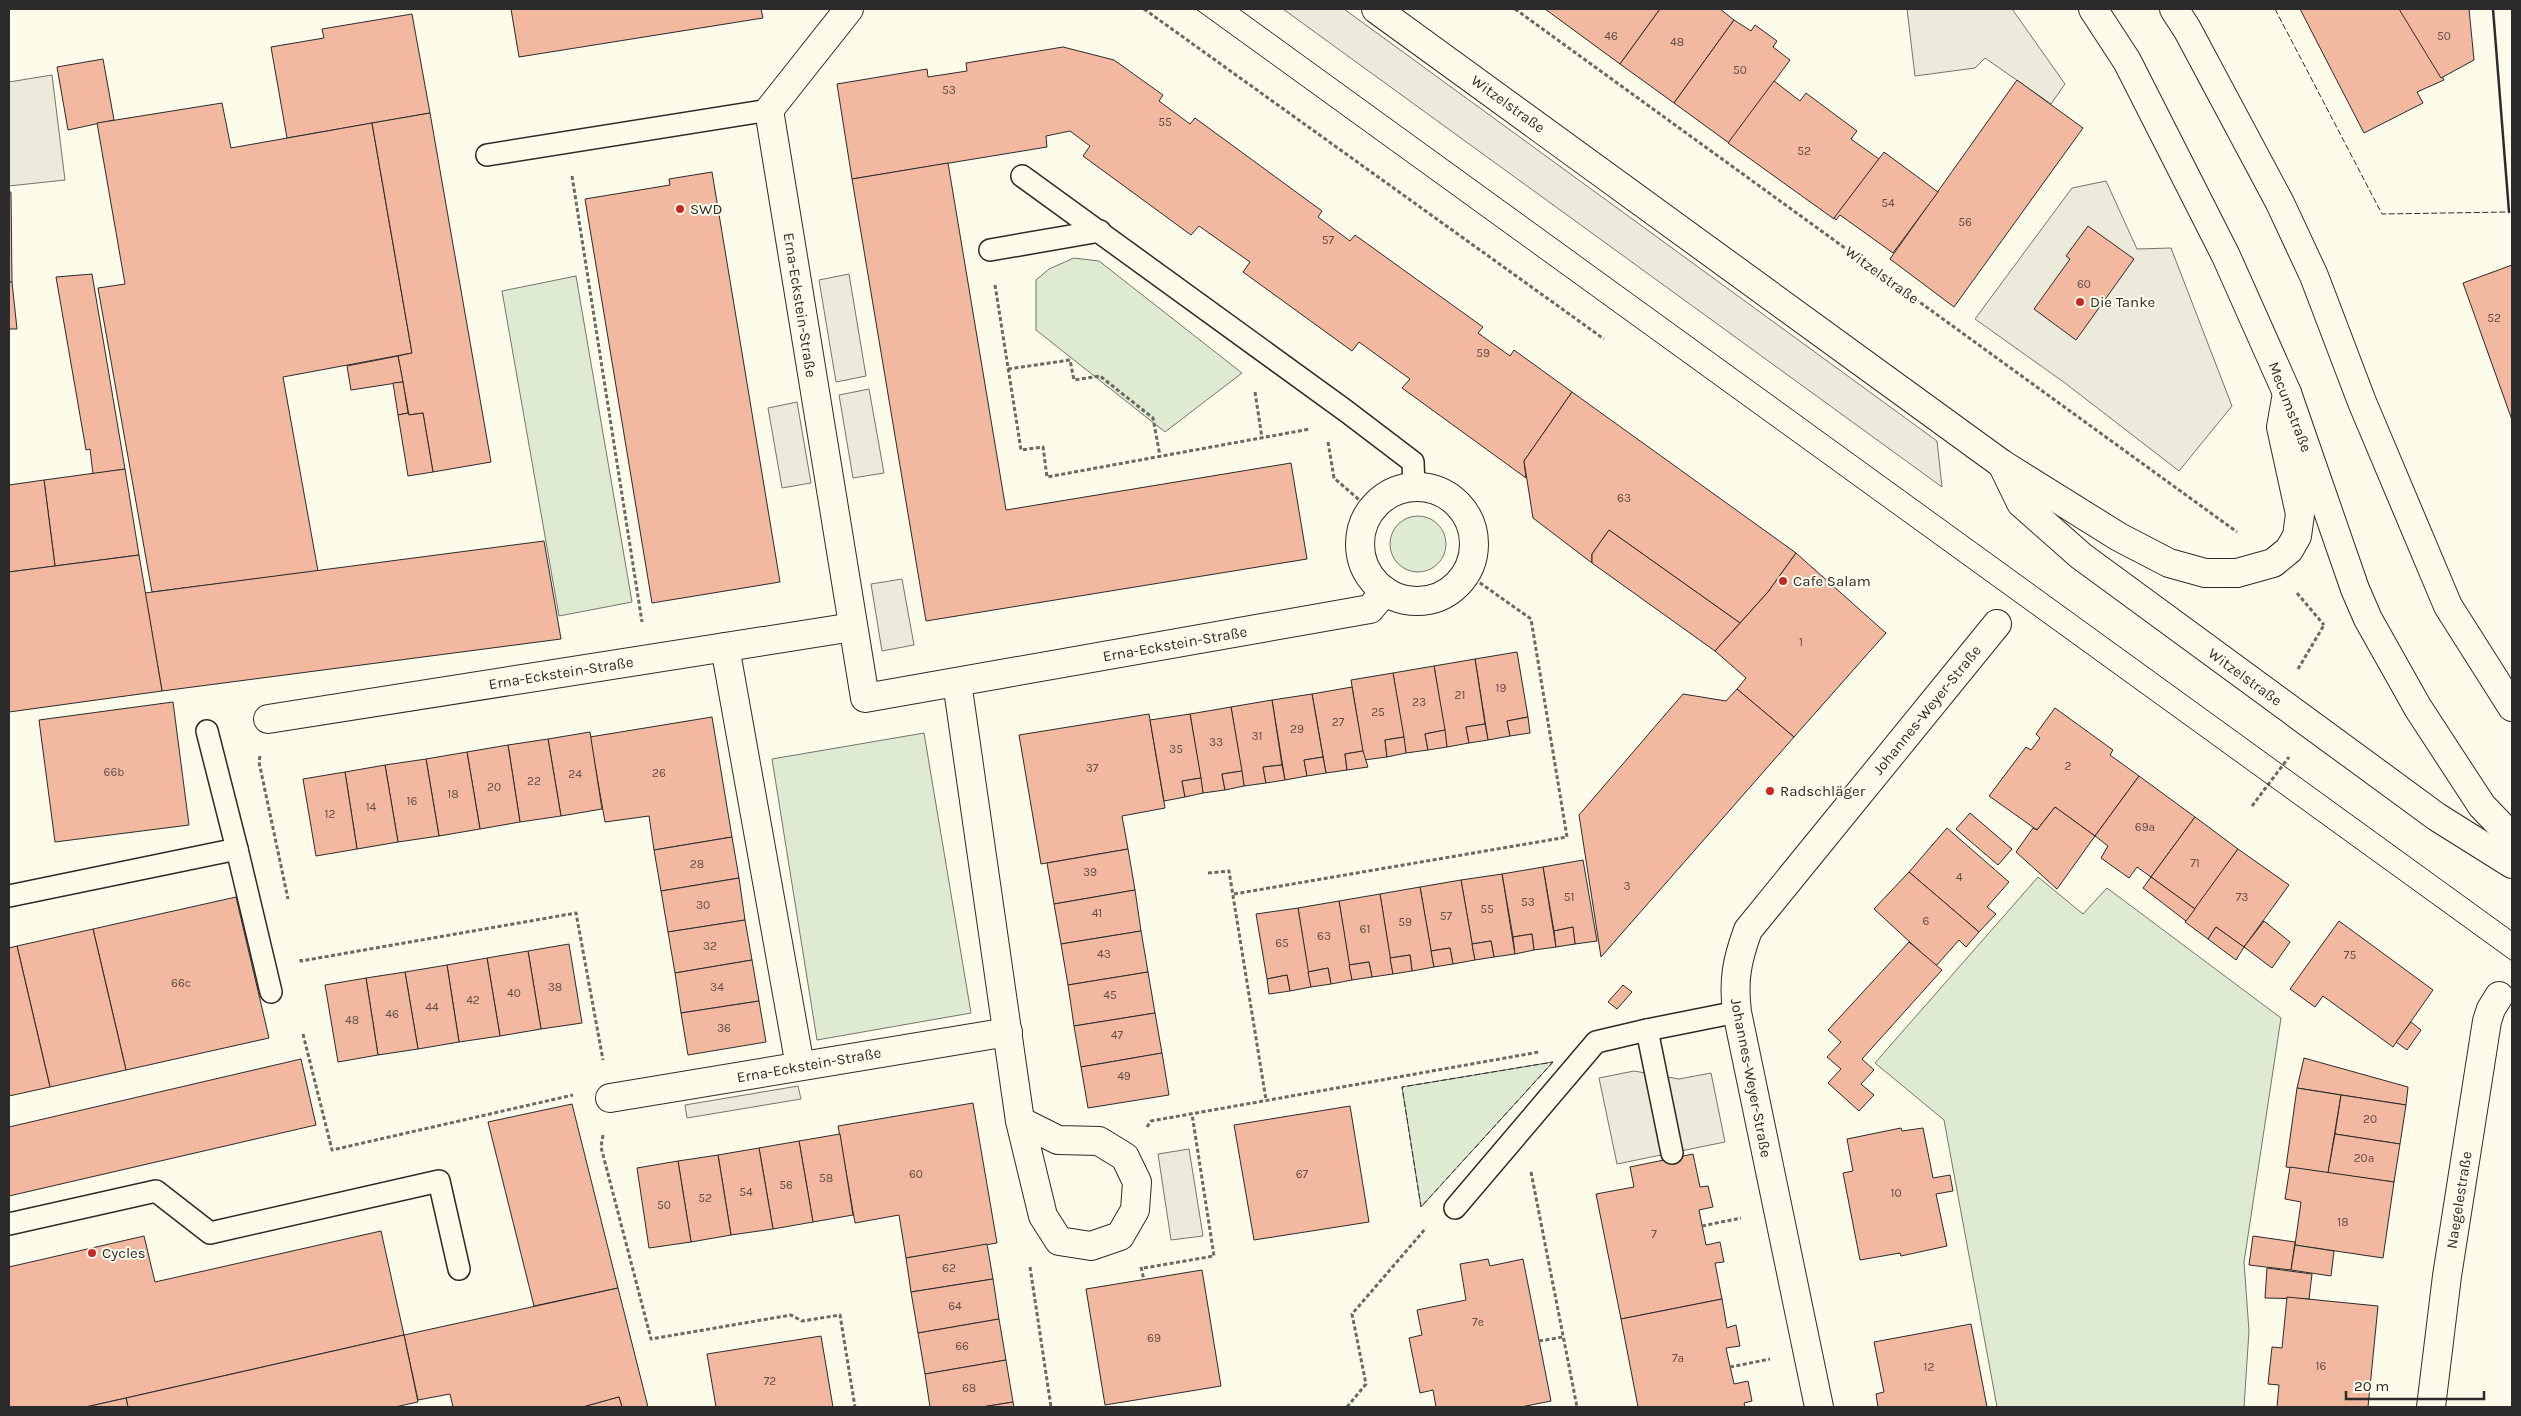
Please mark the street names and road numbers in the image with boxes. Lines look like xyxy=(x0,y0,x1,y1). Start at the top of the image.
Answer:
street label: Witzelstraße xyxy=(1468,71,1548,137)
street label: Erna-Eckstein-Straße xyxy=(780,231,820,379)
street label: Witzelstraße xyxy=(1842,242,1922,308)
street label: Mecumstraße xyxy=(2265,359,2315,455)
street label: Erna-Eckstein-Straße xyxy=(1101,622,1249,666)
street label: Johannes-Weyer-Straße xyxy=(1869,641,1985,779)
street label: Witzelstraße xyxy=(2205,644,2285,710)
street label: Erna-Eckstein-Straße xyxy=(487,653,635,693)
street label: Johannes-Weyer-Straße xyxy=(1727,997,1775,1159)
street label: Erna-Eckstein-Straße xyxy=(735,1043,883,1087)
street label: Naegelestraße xyxy=(2442,1150,2476,1250)

